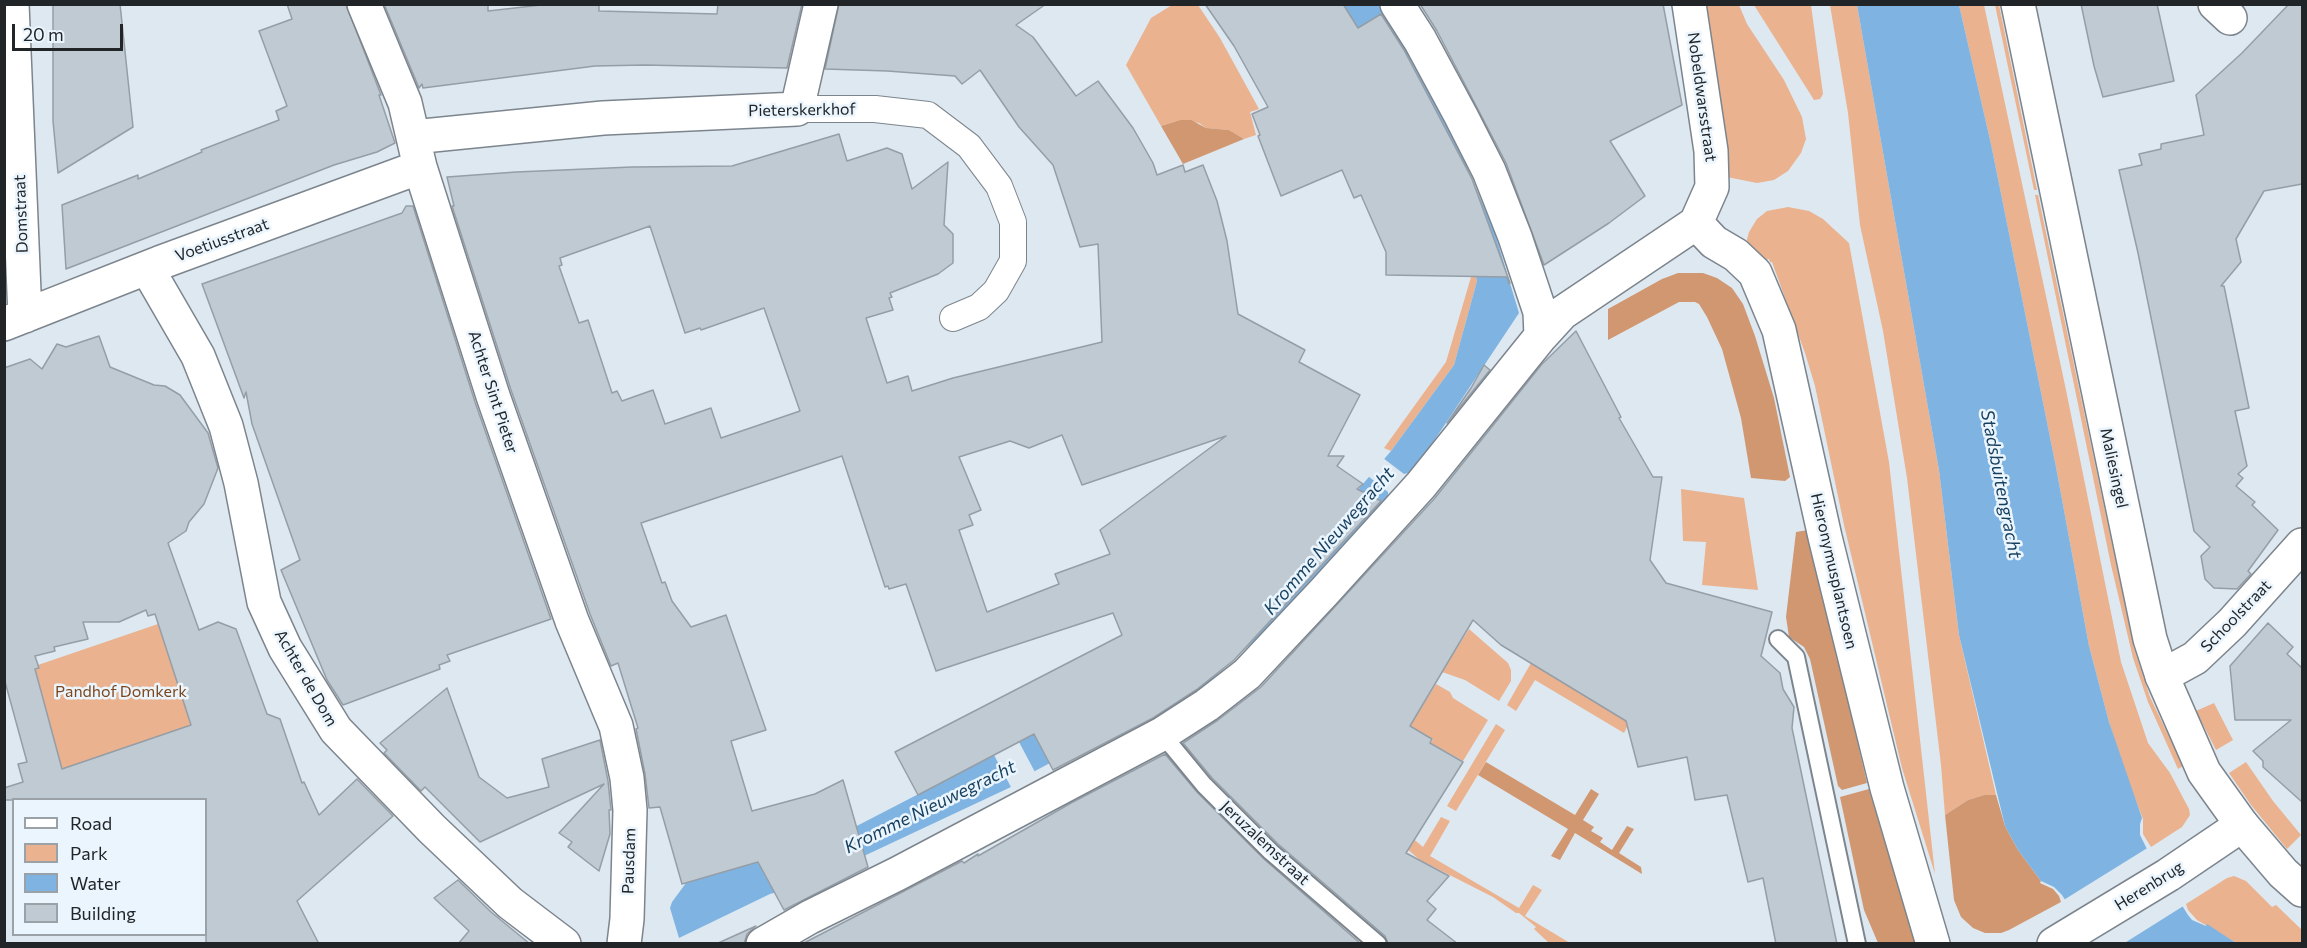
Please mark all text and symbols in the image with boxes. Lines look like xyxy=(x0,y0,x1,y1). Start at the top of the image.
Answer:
scale bar xyxy=(15,12,126,50)
text: 20 m xyxy=(23,23,64,45)
street label: Nobeldwarsstraat xyxy=(1683,31,1721,163)
street label: Pieterskerkhof xyxy=(748,99,856,121)
street label: Domstraat xyxy=(10,174,32,254)
street label: Voetiusstraat xyxy=(173,214,271,266)
street label: Achter Sint Pieter xyxy=(464,328,522,456)
water label: Stadsbuitengracht xyxy=(1976,408,2026,560)
street label: Maliesingel xyxy=(2096,426,2132,510)
water label: Kromme Nieuwegracht xyxy=(1259,463,1399,619)
street label: Hieronymusplantsoen xyxy=(1807,491,1861,651)
street label: Schoolstraat xyxy=(2197,576,2275,656)
street label: Achter de Dom xyxy=(271,626,341,730)
park label: Pandhof Domkerk xyxy=(55,682,187,702)
water label: Kromme Nieuwegracht xyxy=(841,756,1019,858)
street label: Jeruzalemstraat xyxy=(1217,797,1313,889)
legend xyxy=(12,798,207,936)
text: Road xyxy=(70,812,112,834)
street label: Pausdam xyxy=(618,828,640,894)
text: Park xyxy=(70,842,108,864)
street label: Herenbrug xyxy=(2111,857,2187,915)
text: Water xyxy=(70,872,121,894)
text: Building xyxy=(70,902,136,924)

